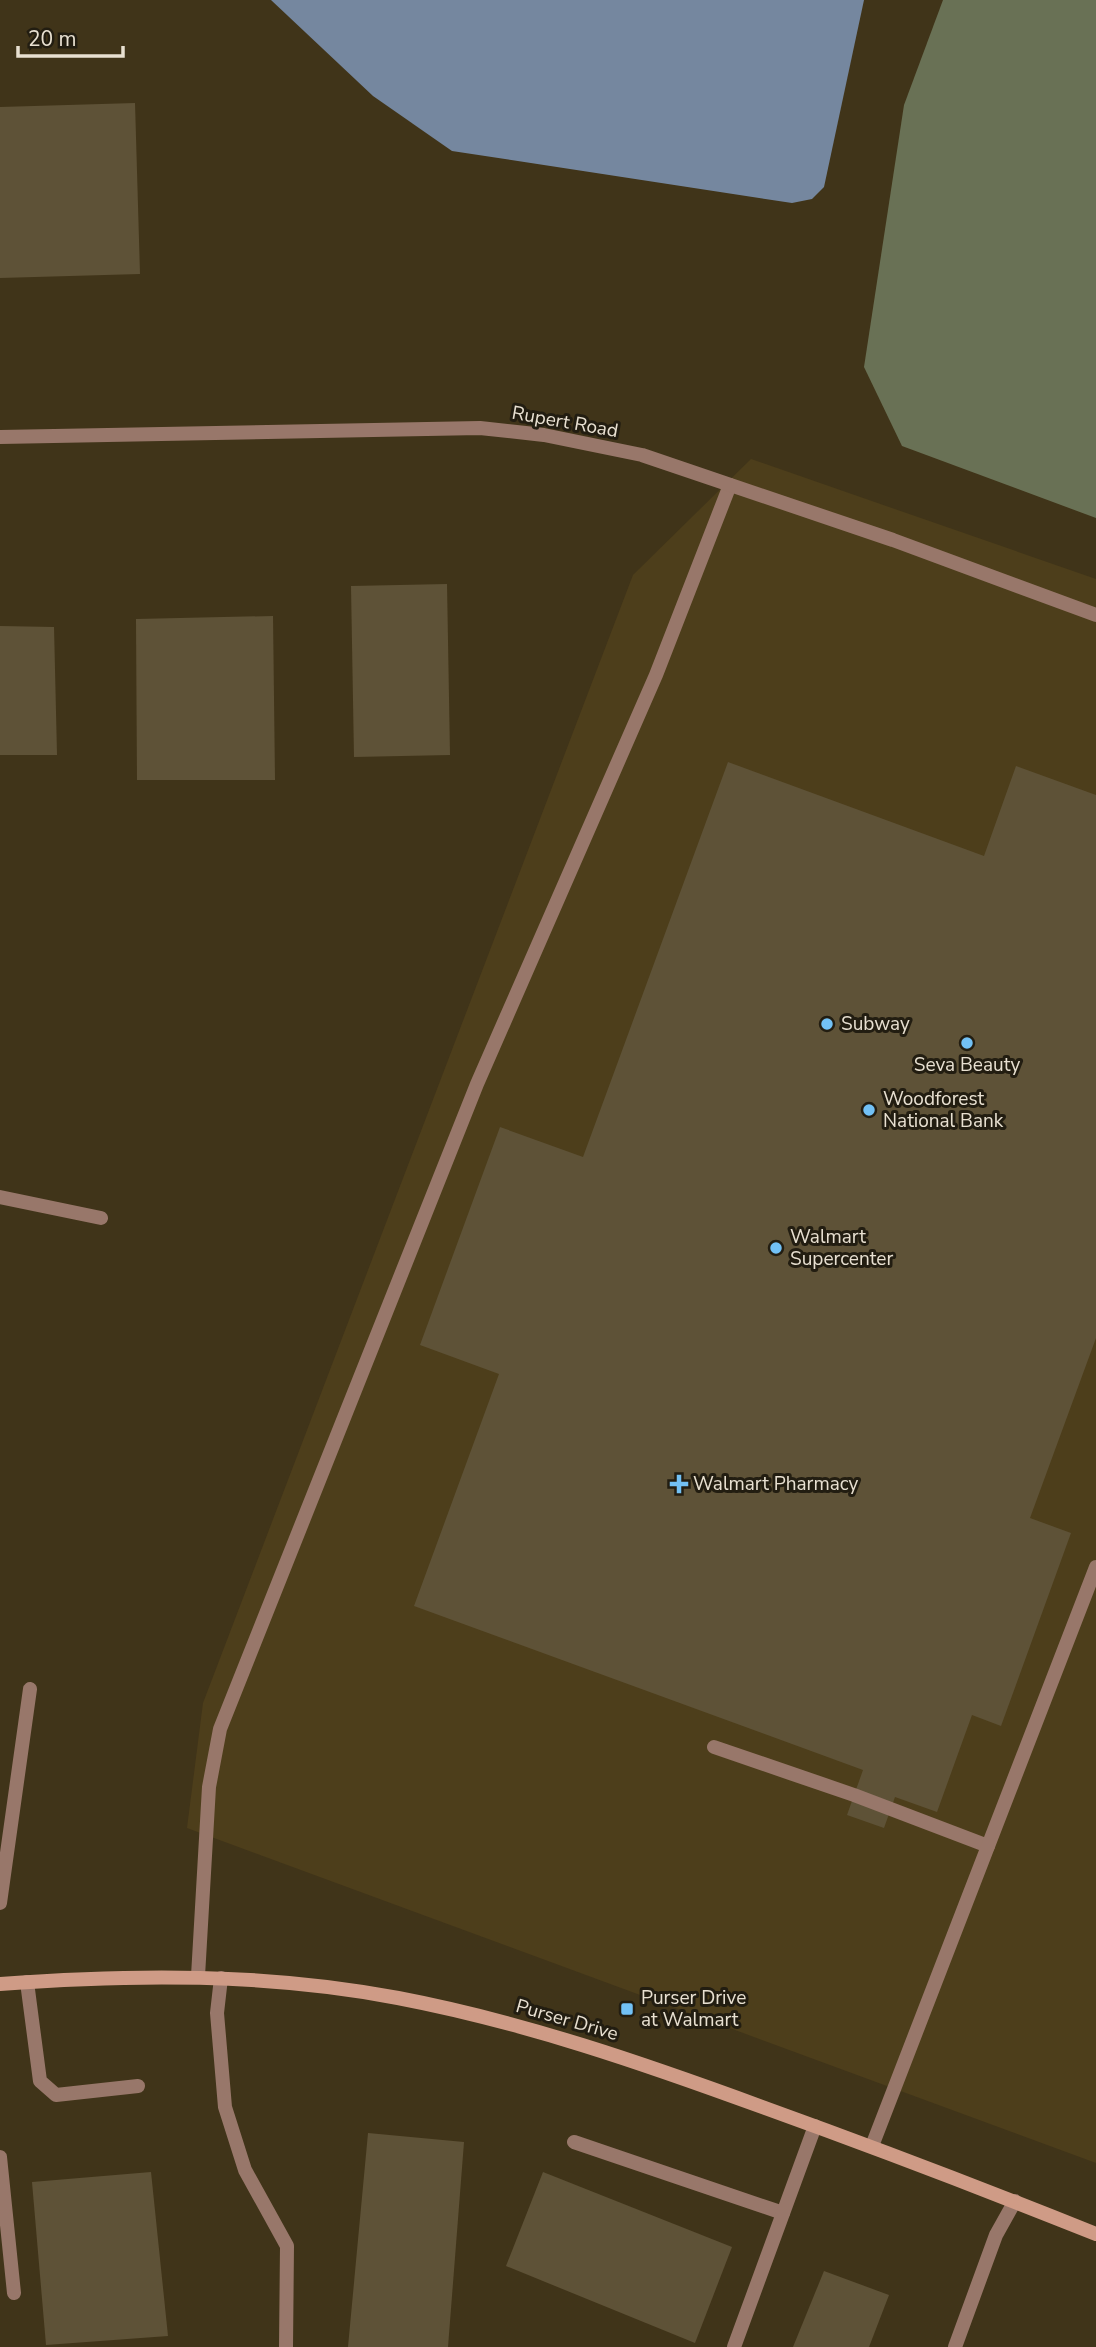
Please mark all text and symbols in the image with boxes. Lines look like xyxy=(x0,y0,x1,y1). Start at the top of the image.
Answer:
scale bar xyxy=(18,14,122,58)
text: 20 m xyxy=(28,25,77,53)
street label: Rupert Road xyxy=(510,400,620,444)
place label: Subway xyxy=(841,1011,910,1037)
marker: Subway xyxy=(819,1016,835,1032)
marker: Seva Beauty xyxy=(959,1035,975,1051)
place label: Seva Beauty xyxy=(914,1052,1020,1078)
place label: Woodforest National Bank xyxy=(883,1086,1004,1134)
marker: Woodforest National Bank xyxy=(861,1102,877,1118)
place label: Walmart Supercenter xyxy=(790,1224,893,1272)
marker: Walmart Supercenter xyxy=(768,1240,784,1256)
place label: Walmart Pharmacy xyxy=(693,1471,859,1497)
marker: Walmart Pharmacy xyxy=(671,1476,687,1492)
place label: Purser Drive at Walmart xyxy=(641,1985,746,2033)
street label: Purser Drive xyxy=(513,1993,621,2047)
marker: Purser Drive at Walmart xyxy=(619,2001,635,2017)

